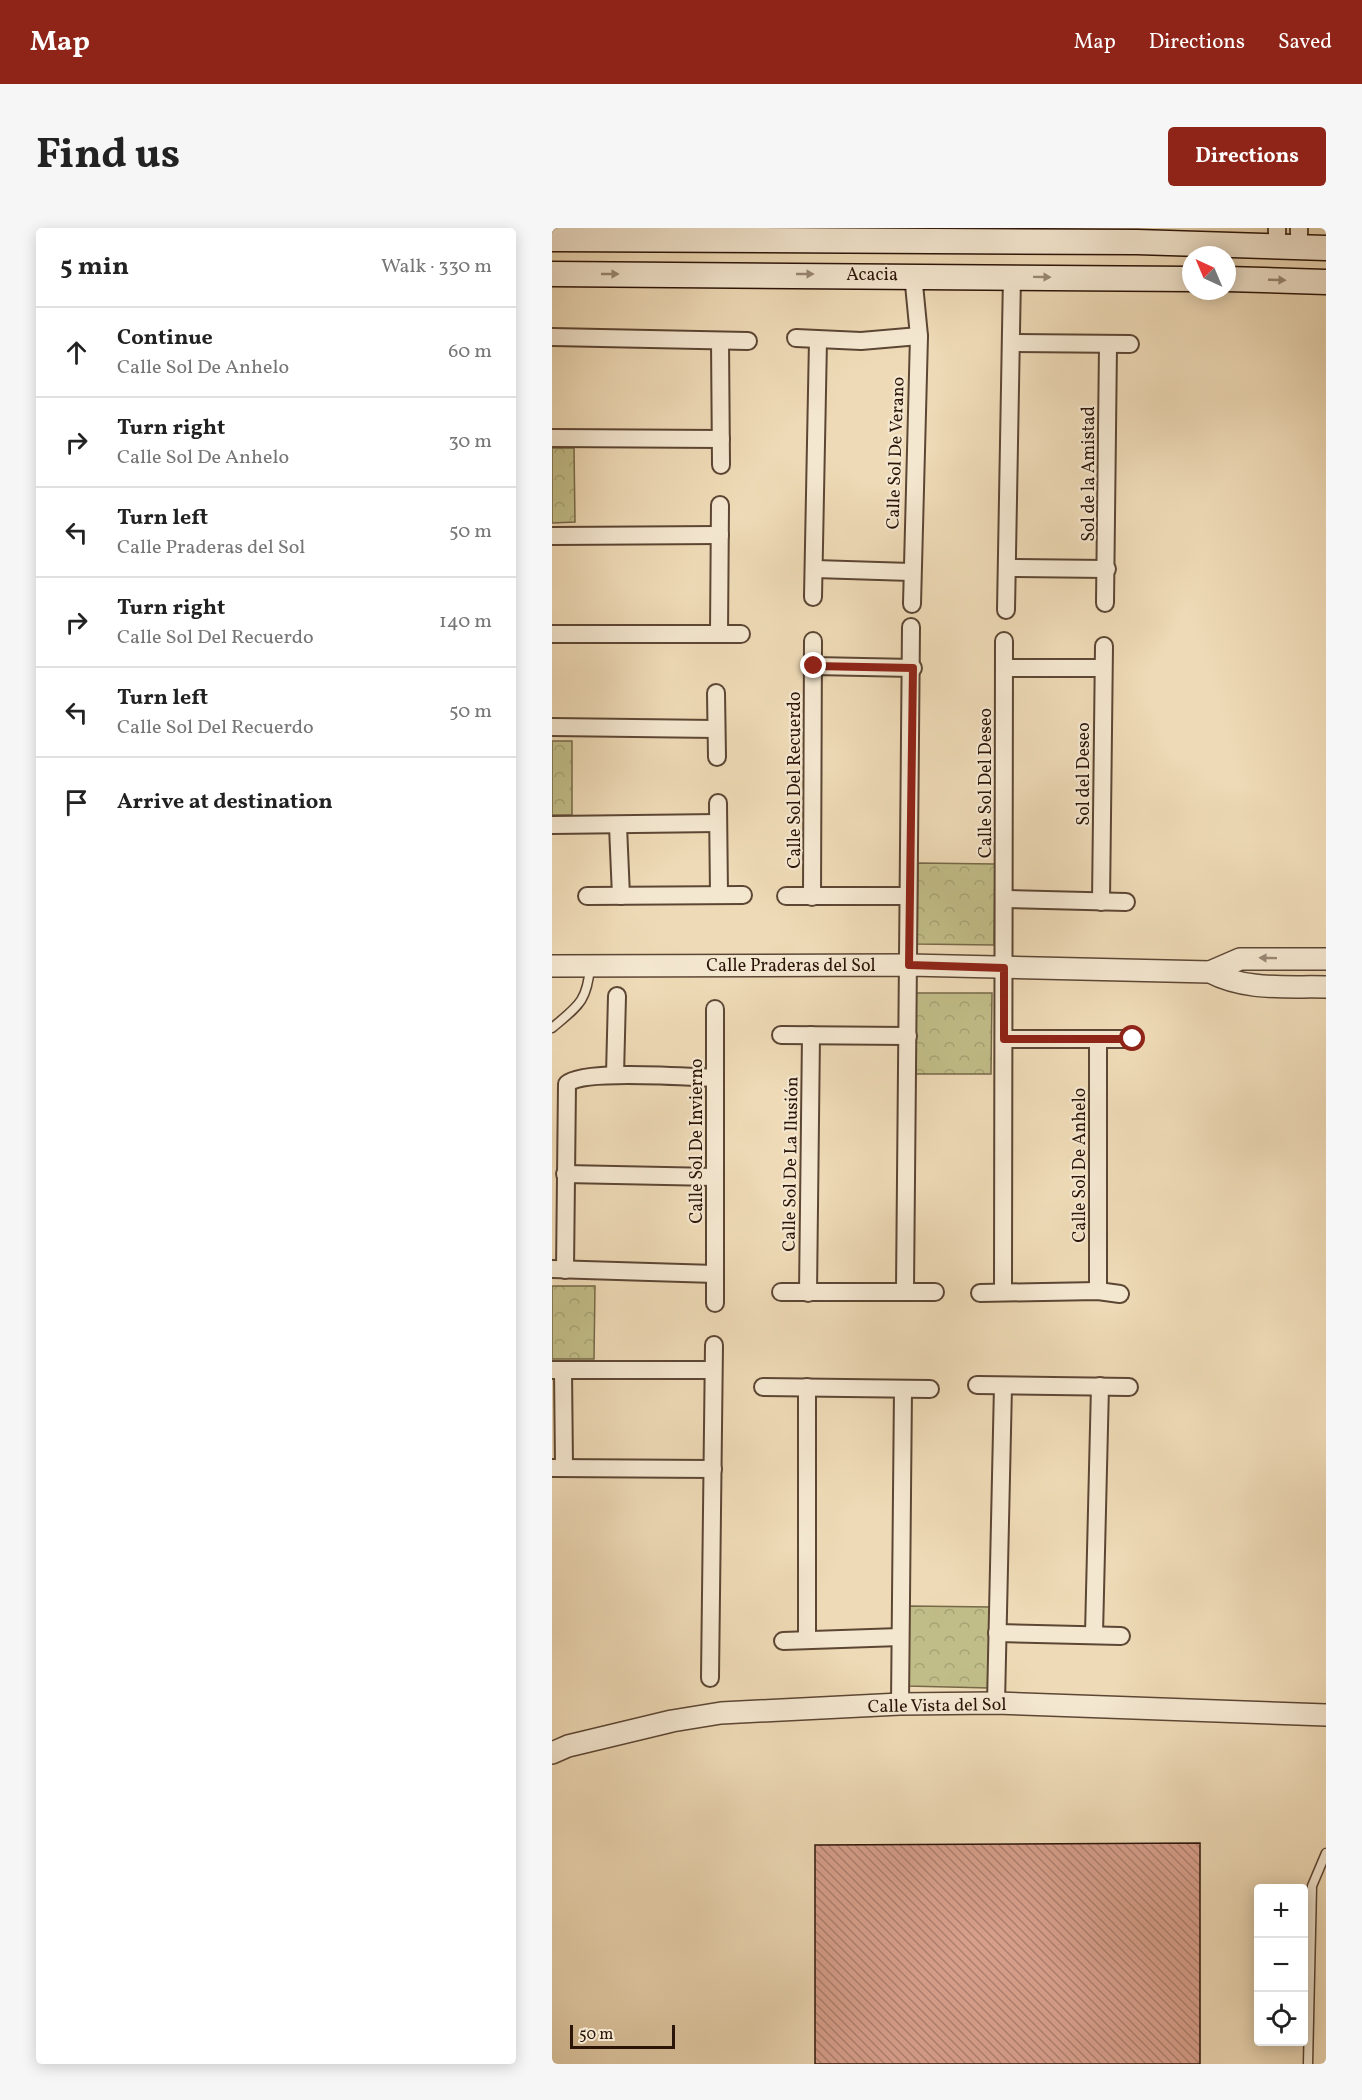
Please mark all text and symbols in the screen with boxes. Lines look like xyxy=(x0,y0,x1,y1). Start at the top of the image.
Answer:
text: Map xyxy=(30,23,90,62)
text: Map xyxy=(1074,28,1116,57)
text: Directions xyxy=(1149,28,1245,57)
text: Saved xyxy=(1278,28,1332,57)
text: Find us xyxy=(36,127,180,186)
button: Directions xyxy=(1168,127,1326,186)
north arrow xyxy=(1182,246,1236,300)
text: 5 min xyxy=(60,249,129,285)
text: Walk · 330 m xyxy=(381,253,492,281)
street label: Acacia xyxy=(846,263,898,288)
one-way arrow xyxy=(601,269,620,279)
one-way arrow xyxy=(796,269,815,279)
one-way arrow xyxy=(1033,272,1052,281)
one-way arrow xyxy=(1267,275,1286,285)
text: Continue xyxy=(117,323,213,354)
icon: ahead xyxy=(60,336,93,369)
text: 60 m xyxy=(448,338,492,366)
text: Calle Sol De Anhelo xyxy=(117,354,289,382)
street label: Calle Sol De Verano xyxy=(881,376,912,530)
street label: Sol de la Amistad xyxy=(1077,406,1102,542)
text: Turn right xyxy=(117,413,225,444)
icon: right xyxy=(60,426,93,459)
text: 30 m xyxy=(448,428,492,456)
text: Calle Sol De Anhelo xyxy=(117,444,289,472)
text: Turn left xyxy=(117,503,208,534)
icon: left xyxy=(60,516,93,549)
text: 50 m xyxy=(449,518,492,546)
text: Calle Praderas del Sol xyxy=(117,534,305,562)
text: Turn right xyxy=(117,593,225,624)
icon: right xyxy=(60,606,93,639)
text: 140 m xyxy=(439,608,492,636)
text: Calle Sol Del Recuerdo xyxy=(117,624,314,652)
route end xyxy=(800,652,826,678)
text: Turn left xyxy=(117,683,208,714)
street label: Calle Sol Del Recuerdo xyxy=(783,691,808,869)
icon: left xyxy=(60,696,93,729)
text: 50 m xyxy=(449,698,492,726)
street label: Calle Sol Del Deseo xyxy=(974,708,999,858)
text: Calle Sol Del Recuerdo xyxy=(117,714,314,742)
street label: Sol del Deseo xyxy=(1072,722,1097,826)
icon: arrive xyxy=(60,786,93,819)
text: Arrive at destination xyxy=(117,787,333,818)
one-way arrow xyxy=(1258,953,1277,963)
street label: Calle Praderas del Sol xyxy=(706,954,876,979)
route start xyxy=(1119,1025,1145,1051)
street label: Calle Sol De Invierno xyxy=(685,1059,710,1223)
street label: Calle Sol De La Ilusión xyxy=(777,1076,806,1252)
street label: Calle Sol De Anhelo xyxy=(1068,1088,1093,1242)
street label: Calle Vista del Sol xyxy=(867,1693,1007,1720)
map controls xyxy=(1254,1884,1308,2046)
button: + xyxy=(1254,1884,1308,1938)
button: − xyxy=(1254,1938,1308,1992)
button: locate xyxy=(1254,1992,1308,2046)
scale bar xyxy=(570,2022,675,2050)
text: 50 m xyxy=(579,2024,613,2046)

